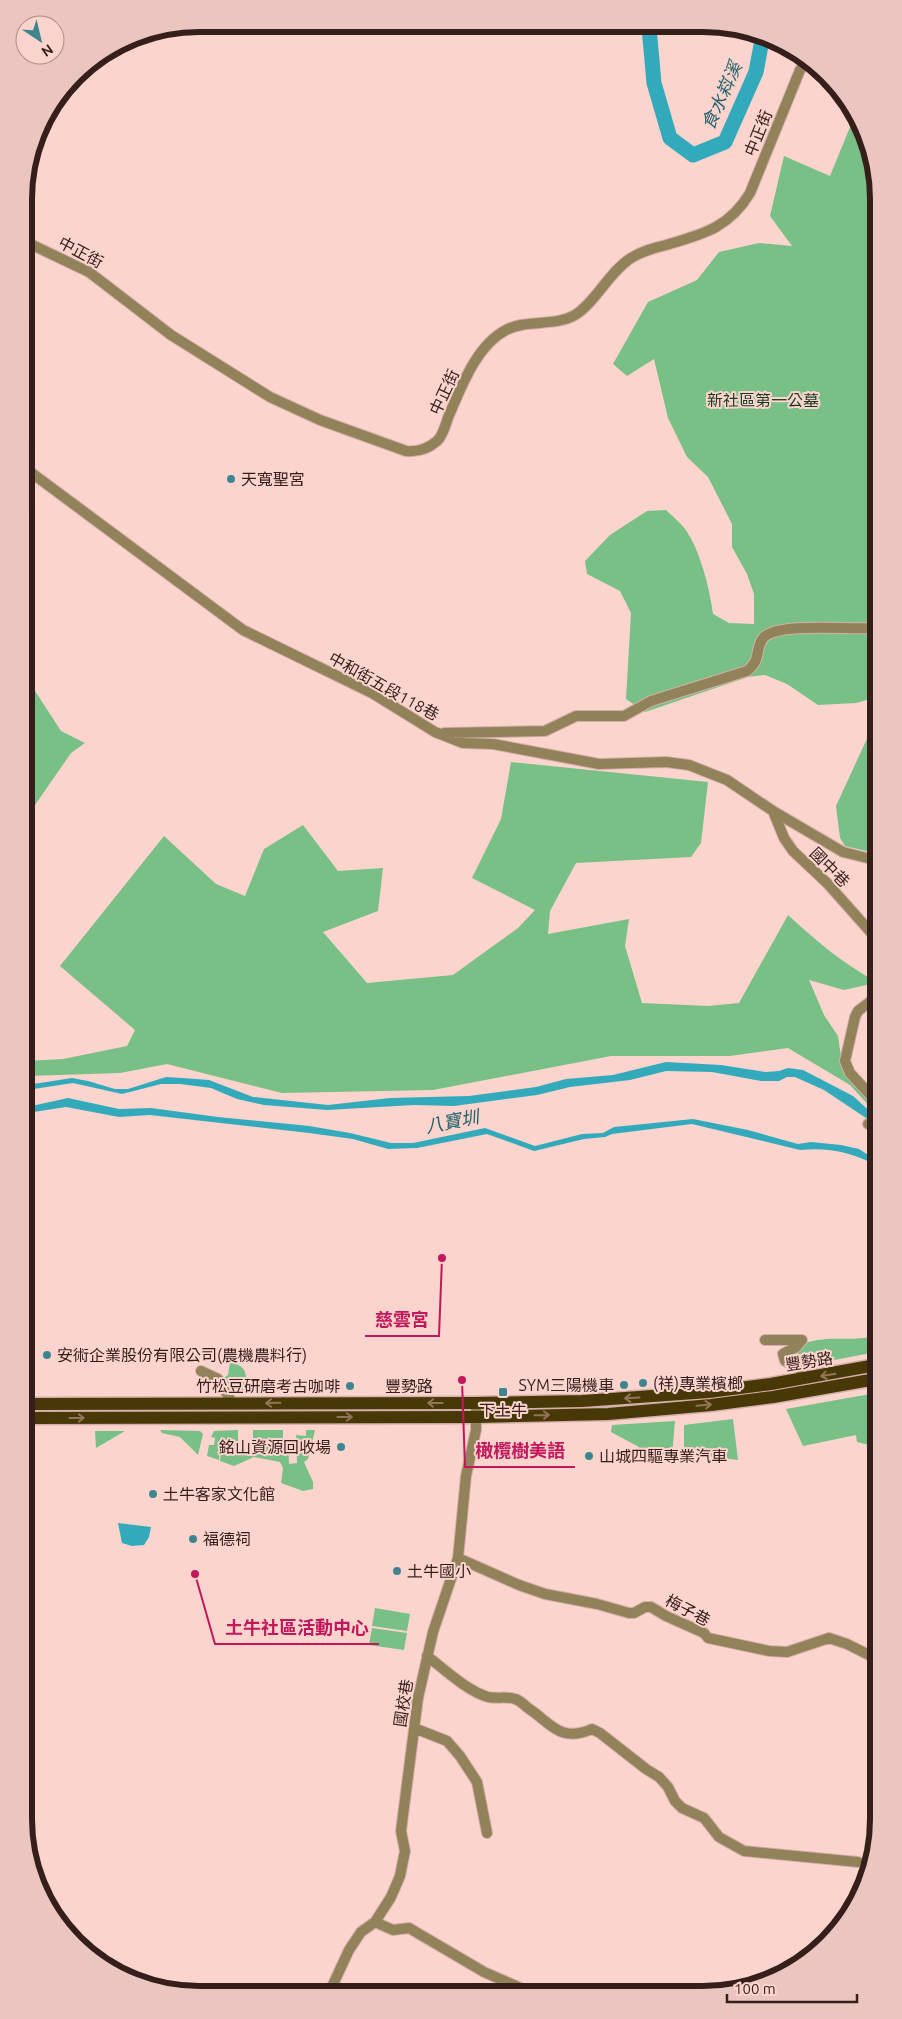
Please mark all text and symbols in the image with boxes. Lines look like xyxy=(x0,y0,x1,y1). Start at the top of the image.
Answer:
north arrow xyxy=(15,15,65,65)
text: N xyxy=(39,41,56,60)
water label: 食水嵙溪 xyxy=(697,56,746,133)
street label: 中正街 xyxy=(741,107,775,159)
street label: 中正街 xyxy=(56,233,106,271)
street label: 中正街 xyxy=(426,366,462,418)
park label: 新社區第一公墓 xyxy=(707,391,819,409)
place label: 天寬聖宮 xyxy=(241,470,305,488)
marker: 天寬聖宮 xyxy=(225,473,237,485)
street label: 中和街五段118巷 xyxy=(326,648,442,724)
street label: 國中巷 xyxy=(807,844,853,890)
water label: 八寶圳 xyxy=(423,1105,483,1136)
callout: 慈雲宮 xyxy=(365,1303,439,1336)
text: 慈雲宮 xyxy=(375,1309,429,1329)
place label: 安術企業股份有限公司(農機農料行) xyxy=(57,1346,307,1365)
street label: 豐勢路 xyxy=(784,1348,834,1374)
marker: 安術企業股份有限公司(農機農料行) xyxy=(41,1349,53,1361)
one-way arrow xyxy=(821,1370,837,1380)
place label: (祥)專業檳榔 xyxy=(653,1374,743,1393)
place label: SYM三陽機車 xyxy=(518,1376,614,1394)
place label: 竹松豆研磨考古咖啡 xyxy=(196,1377,340,1395)
street label: 豐勢路 xyxy=(385,1377,433,1395)
marker: (祥)專業檳榔 xyxy=(637,1377,649,1389)
marker: SYM三陽機車 xyxy=(618,1379,630,1391)
marker: 竹松豆研磨考古咖啡 xyxy=(344,1380,356,1392)
marker: 下土牛 xyxy=(497,1386,509,1398)
one-way arrow xyxy=(625,1393,641,1402)
one-way arrow xyxy=(265,1398,281,1408)
one-way arrow xyxy=(427,1398,444,1408)
place label: 下土牛 xyxy=(479,1401,527,1419)
one-way arrow xyxy=(696,1401,712,1410)
one-way arrow xyxy=(534,1410,550,1420)
one-way arrow xyxy=(336,1412,352,1422)
one-way arrow xyxy=(68,1413,85,1423)
callout: 橄欖樹美語 xyxy=(465,1434,575,1467)
place label: 銘山資源回收場 xyxy=(219,1438,331,1456)
text: 橄欖樹美語 xyxy=(475,1440,565,1460)
marker: 銘山資源回收場 xyxy=(335,1441,347,1453)
place label: 山城四驅專業汽車 xyxy=(599,1447,727,1465)
marker: 山城四驅專業汽車 xyxy=(583,1450,595,1462)
place label: 土牛客家文化館 xyxy=(163,1485,275,1503)
marker: 土牛客家文化館 xyxy=(147,1488,159,1500)
place label: 福德祠 xyxy=(203,1530,251,1548)
marker: 福德祠 xyxy=(187,1533,199,1545)
place label: 土牛國小 xyxy=(407,1562,471,1580)
marker: 土牛國小 xyxy=(391,1565,403,1577)
street label: 梅子巷 xyxy=(663,1591,713,1629)
callout: 土牛社區活動中心 xyxy=(215,1611,379,1644)
text: 土牛社區活動中心 xyxy=(225,1617,369,1637)
street label: 國校巷 xyxy=(390,1678,416,1728)
scale bar xyxy=(727,1972,857,2004)
text: 100 m xyxy=(734,1980,776,1997)

